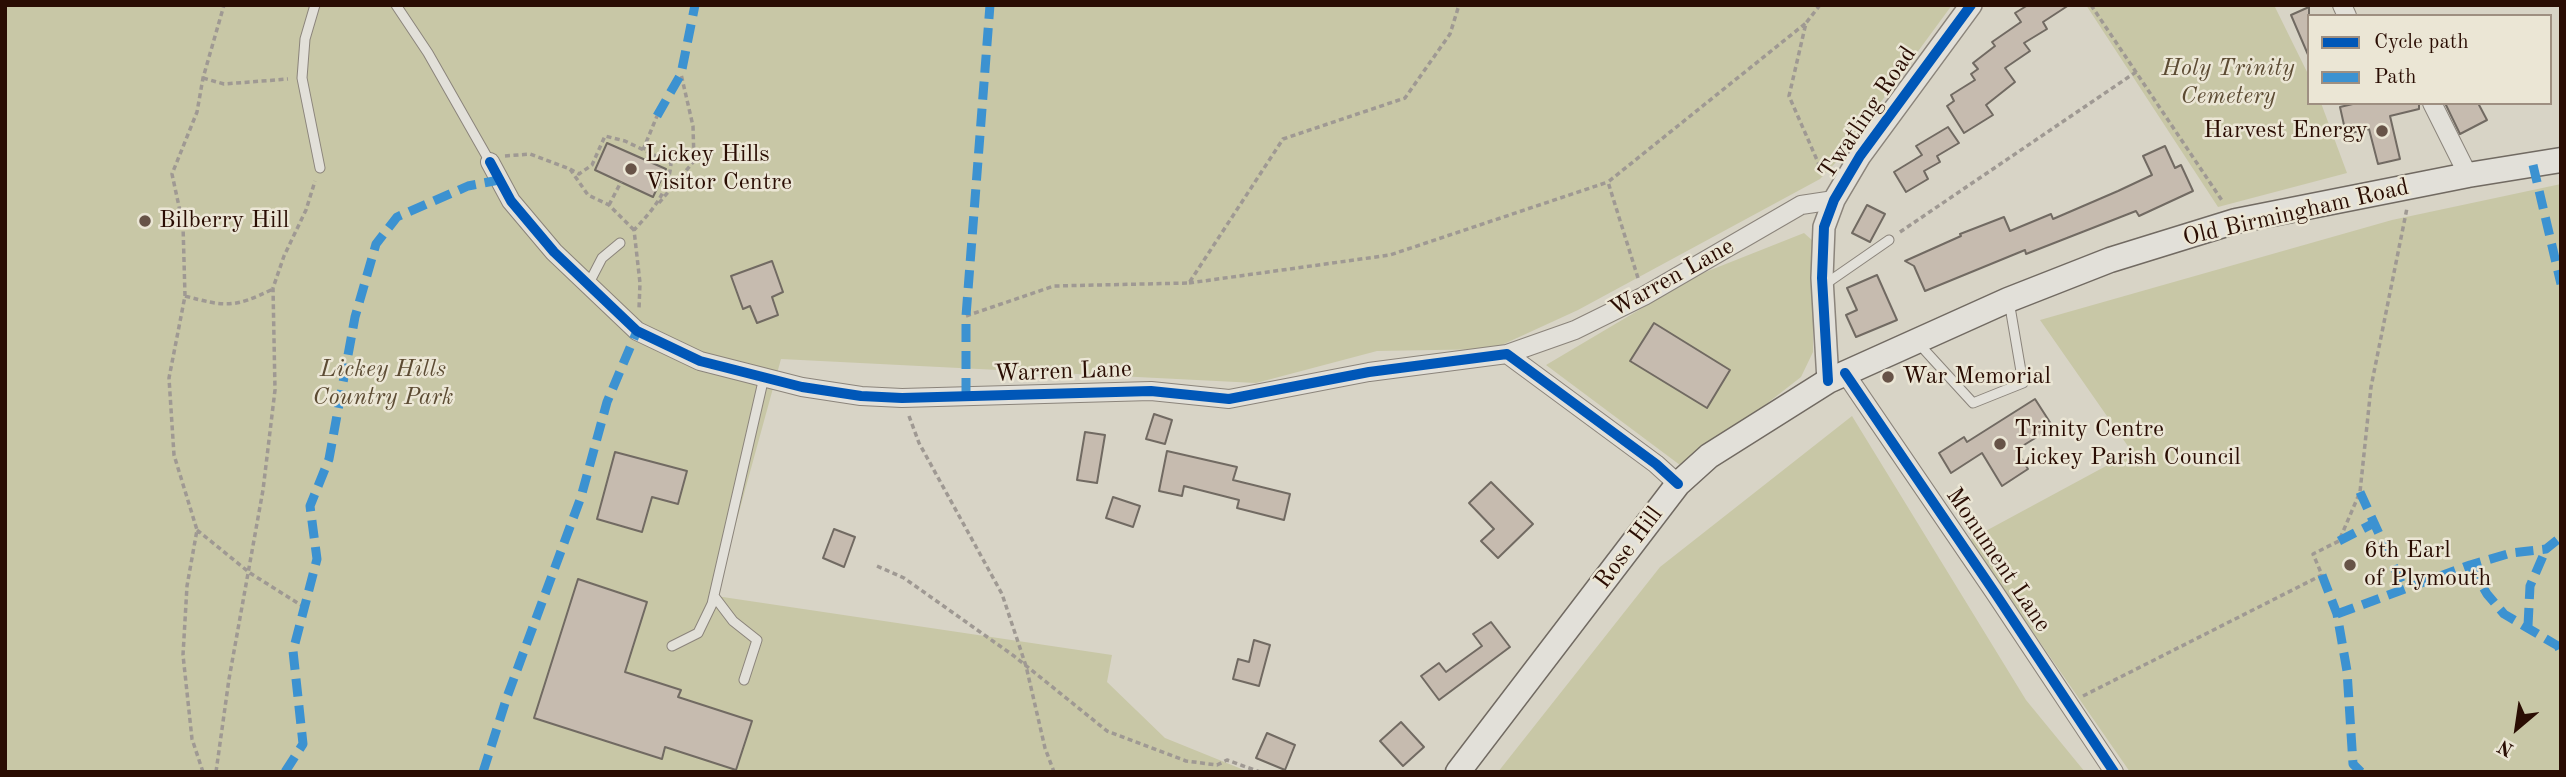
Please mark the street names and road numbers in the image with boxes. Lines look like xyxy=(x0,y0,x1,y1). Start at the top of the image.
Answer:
street label: Twatling Road xyxy=(1813,41,1923,185)
street label: Old Birmingham Road xyxy=(2180,173,2412,253)
street label: Warren Lane xyxy=(1605,232,1739,324)
street label: Warren Lane xyxy=(994,355,1132,389)
street label: Monument Lane xyxy=(1939,482,2057,638)
street label: Rose Hill xyxy=(1589,501,1669,595)

